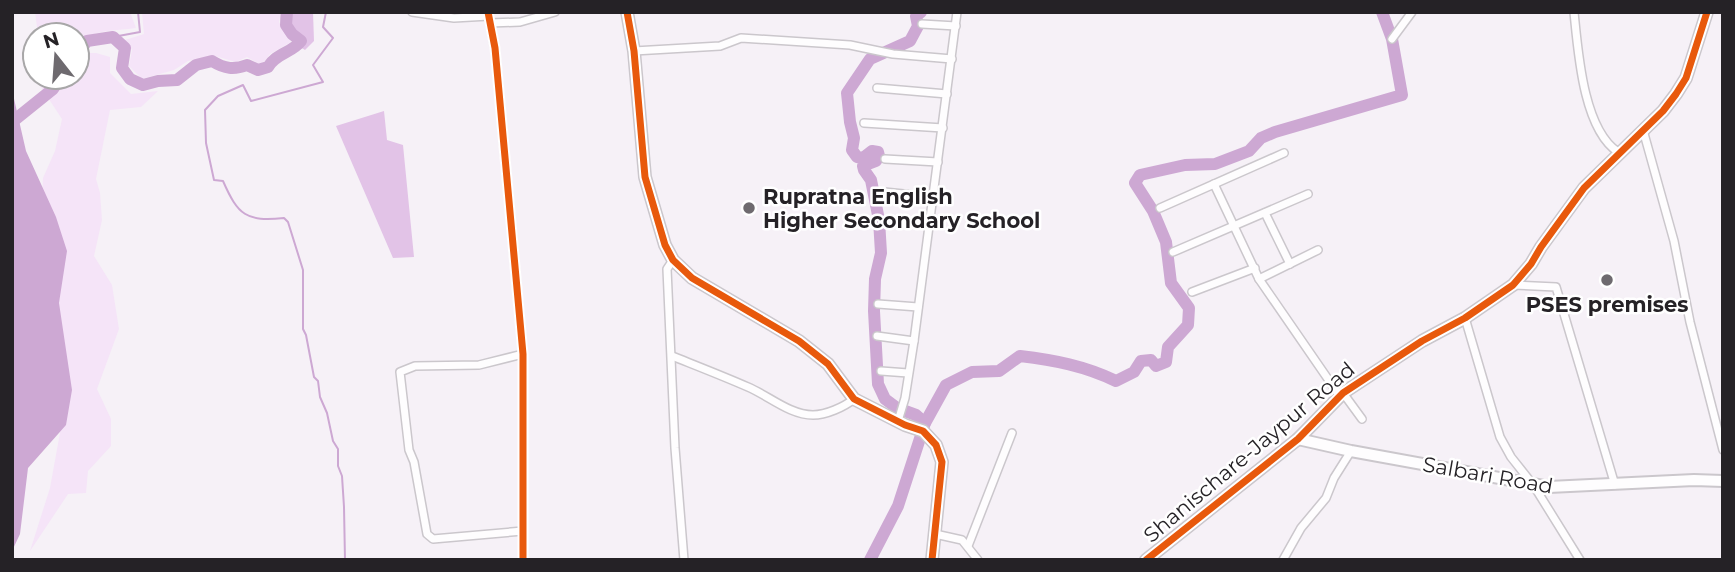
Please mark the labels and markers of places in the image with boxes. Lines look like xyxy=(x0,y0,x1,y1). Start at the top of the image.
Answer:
place label: Rupratna English Higher Secondary School xyxy=(763,184,1040,233)
marker: Rupratna English Higher Secondary School xyxy=(741,200,757,216)
marker: PSES premises xyxy=(1599,272,1615,288)
place label: PSES premises xyxy=(1526,292,1688,317)

